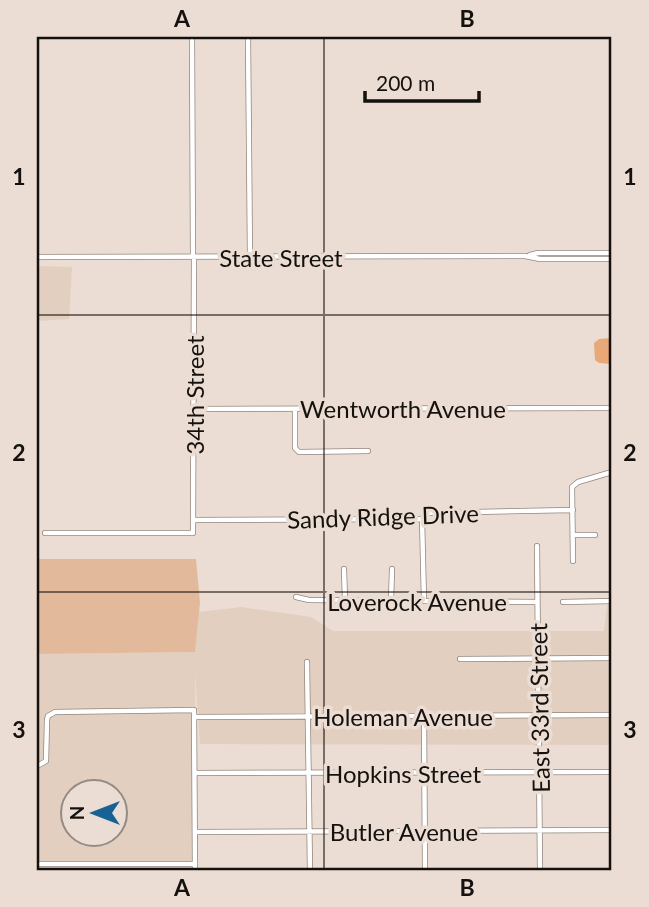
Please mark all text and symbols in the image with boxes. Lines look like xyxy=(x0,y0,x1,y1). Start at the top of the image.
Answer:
text: A xyxy=(173,4,191,32)
text: B xyxy=(459,4,475,32)
scale bar xyxy=(365,60,479,104)
text: 200 m xyxy=(376,70,435,95)
text: 1 xyxy=(12,162,26,190)
text: 1 xyxy=(623,162,637,190)
street label: State Street xyxy=(219,243,343,272)
street label: 34th Street xyxy=(180,335,209,455)
street label: Wentworth Avenue xyxy=(300,394,506,423)
text: 2 xyxy=(12,438,26,466)
text: 2 xyxy=(623,438,637,466)
street label: Sandy Ridge Drive xyxy=(287,498,479,534)
street label: Loverock Avenue xyxy=(327,587,507,616)
street label: East 33rd Street xyxy=(523,623,555,793)
street label: Holeman Avenue xyxy=(313,702,493,731)
text: 3 xyxy=(12,715,26,743)
text: 3 xyxy=(623,715,637,743)
street label: Hopkins Street xyxy=(325,759,481,788)
north arrow xyxy=(60,778,130,848)
text: N xyxy=(65,806,88,820)
street label: Butler Avenue xyxy=(330,817,478,846)
text: A xyxy=(173,873,191,901)
text: B xyxy=(459,873,475,901)

